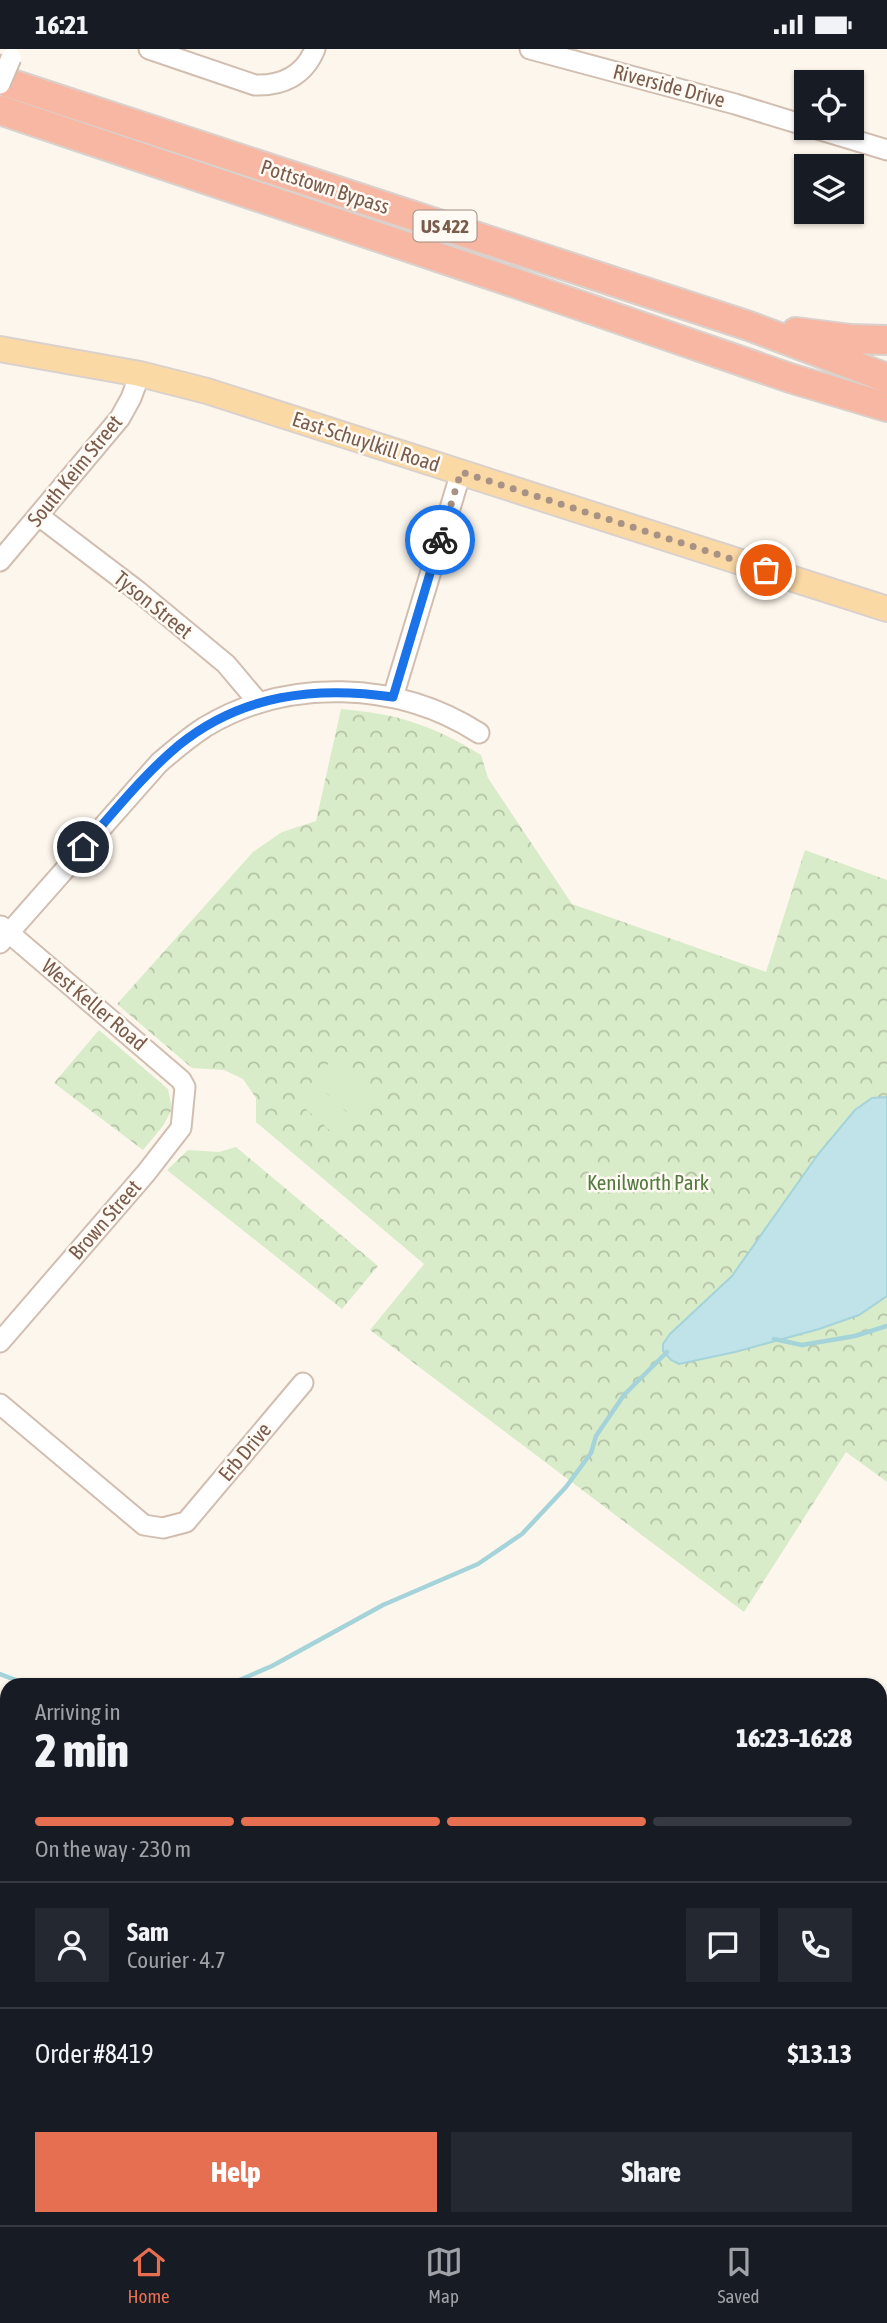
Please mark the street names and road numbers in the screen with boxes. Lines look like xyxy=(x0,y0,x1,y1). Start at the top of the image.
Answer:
street label: Riverside Drive xyxy=(611,59,728,111)
street label: Pottstown Bypass xyxy=(258,154,393,218)
road number: US 422 xyxy=(414,211,476,241)
street label: East Schuylkill Road xyxy=(289,406,443,476)
street label: South Keim Street xyxy=(22,410,126,531)
street label: Tyson Street xyxy=(110,565,197,643)
street label: West Keller Road xyxy=(37,953,152,1055)
street label: Brown Street xyxy=(63,1175,145,1264)
street label: Erb Drive xyxy=(213,1417,276,1485)

